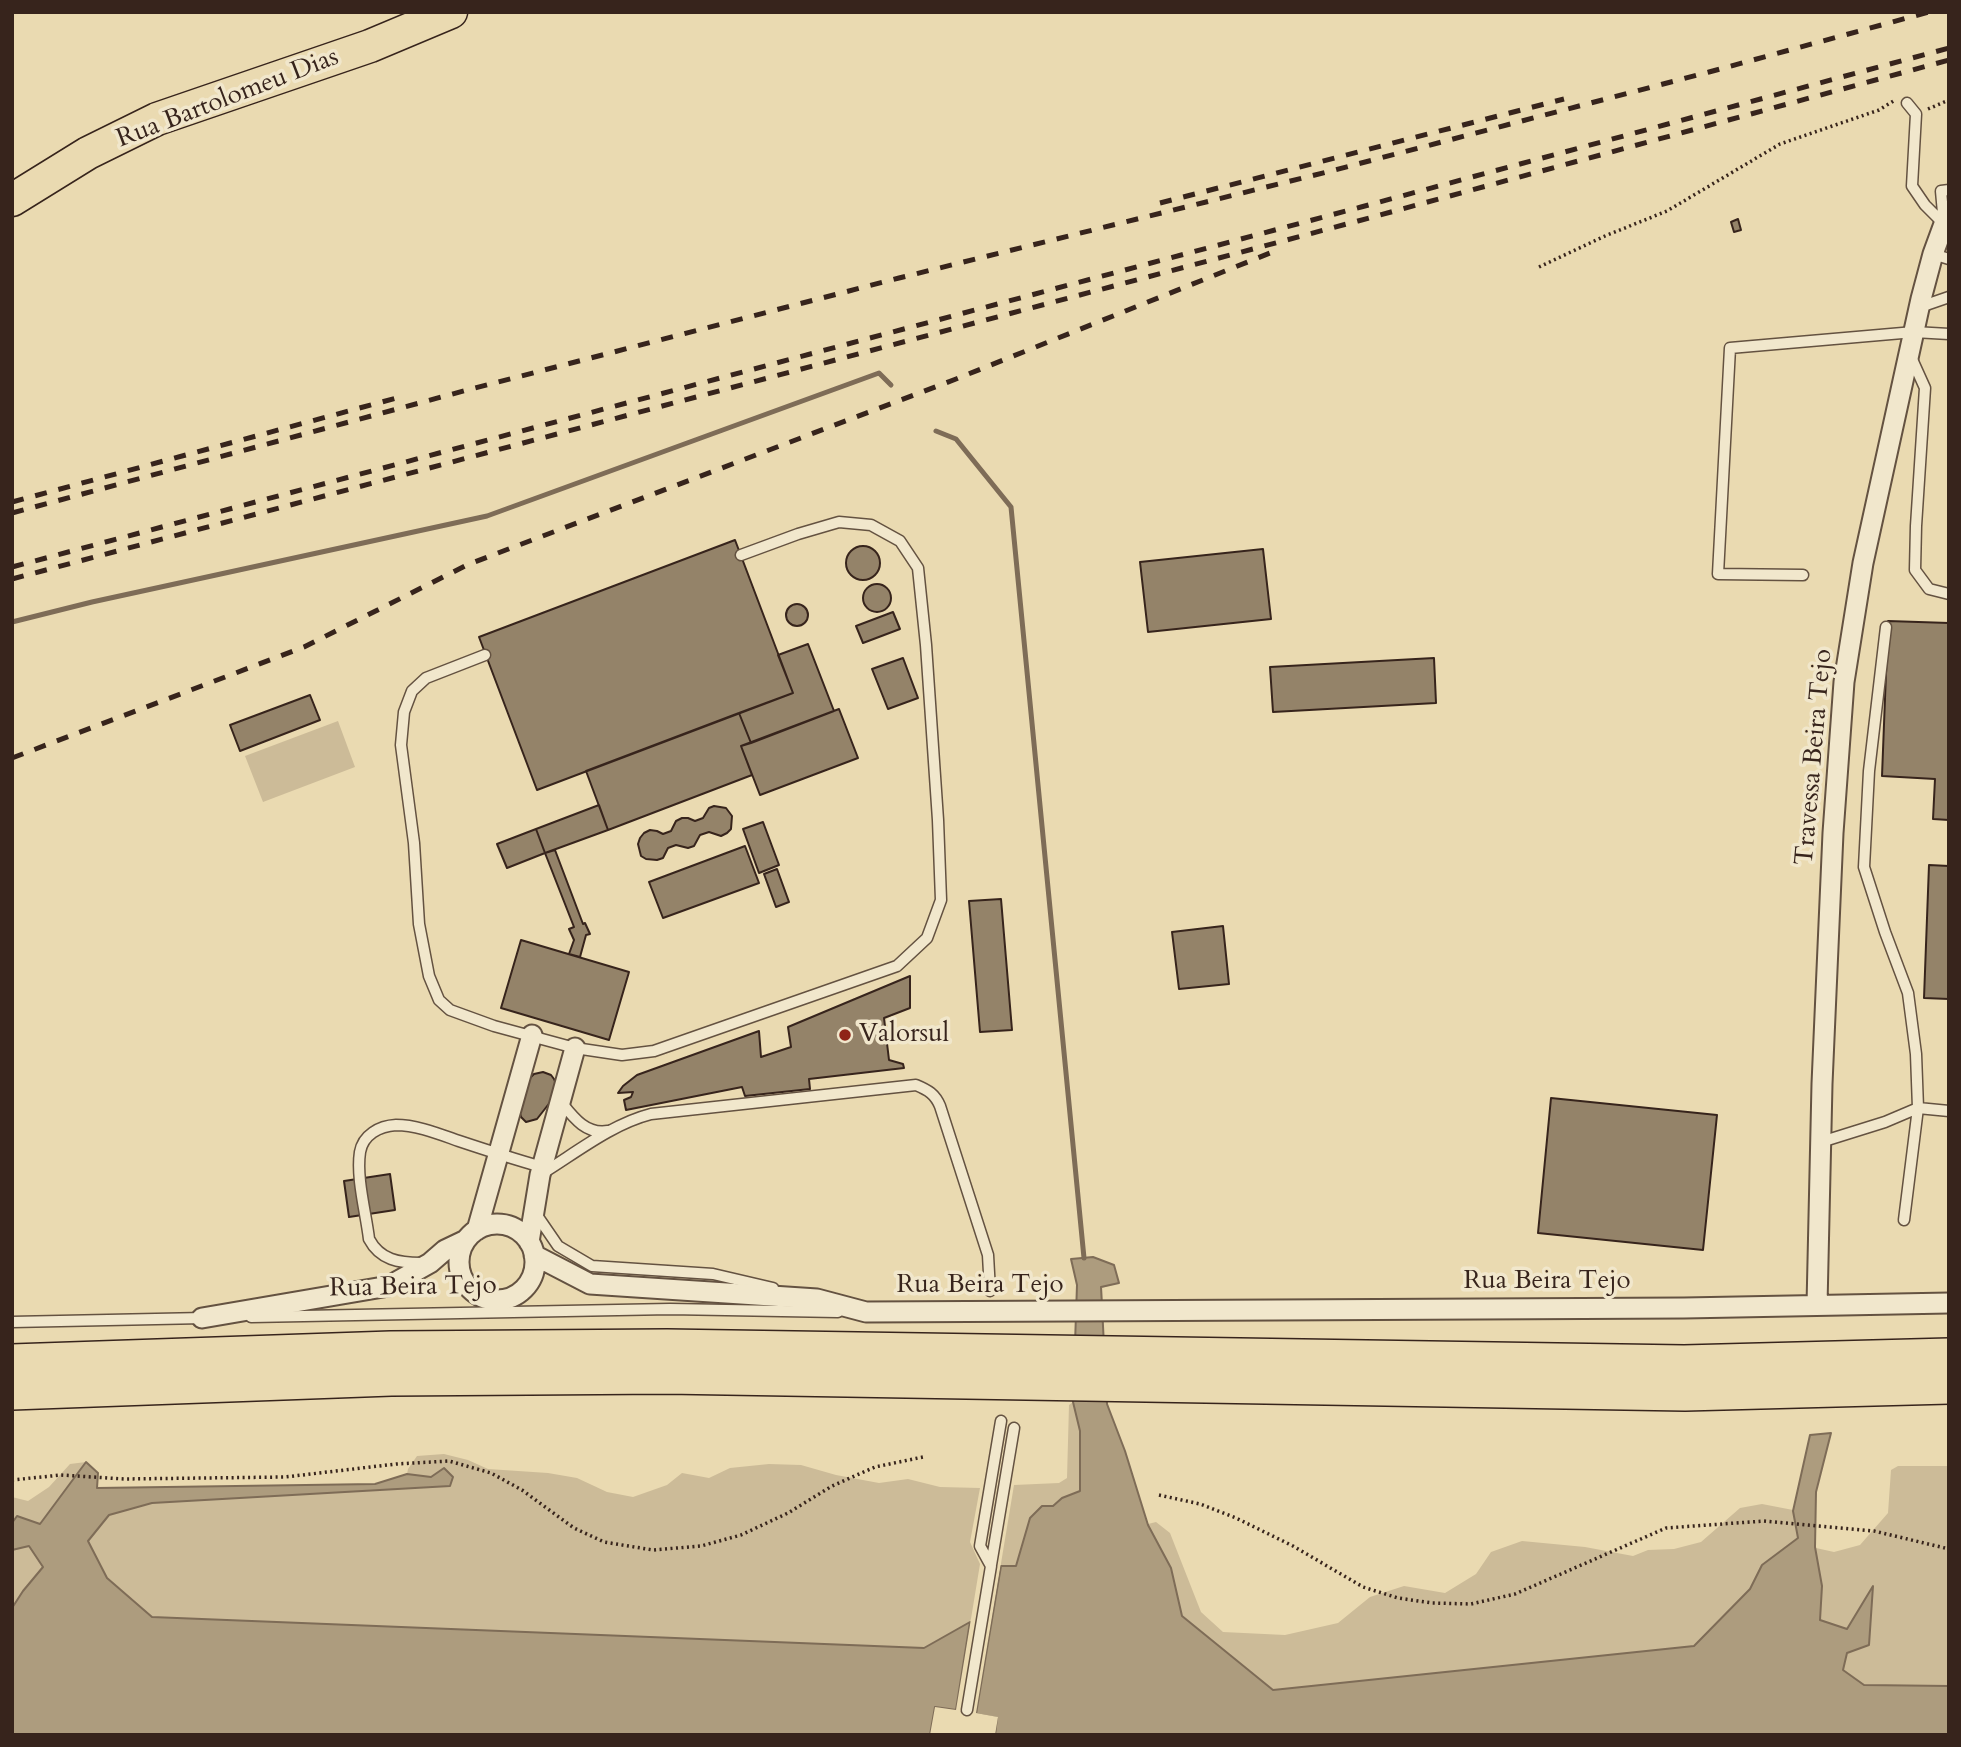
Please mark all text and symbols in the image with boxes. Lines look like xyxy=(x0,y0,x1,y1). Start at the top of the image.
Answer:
street label: Rua Bartolomeu Dias xyxy=(113,42,343,156)
street label: Travessa Beira Tejo xyxy=(1790,648,1840,866)
place label: Valorsul xyxy=(859,1019,949,1051)
marker: Valorsul xyxy=(837,1027,853,1043)
street label: Rua Beira Tejo xyxy=(1463,1266,1631,1298)
street label: Rua Beira Tejo xyxy=(896,1270,1064,1302)
street label: Rua Beira Tejo xyxy=(329,1271,497,1305)

